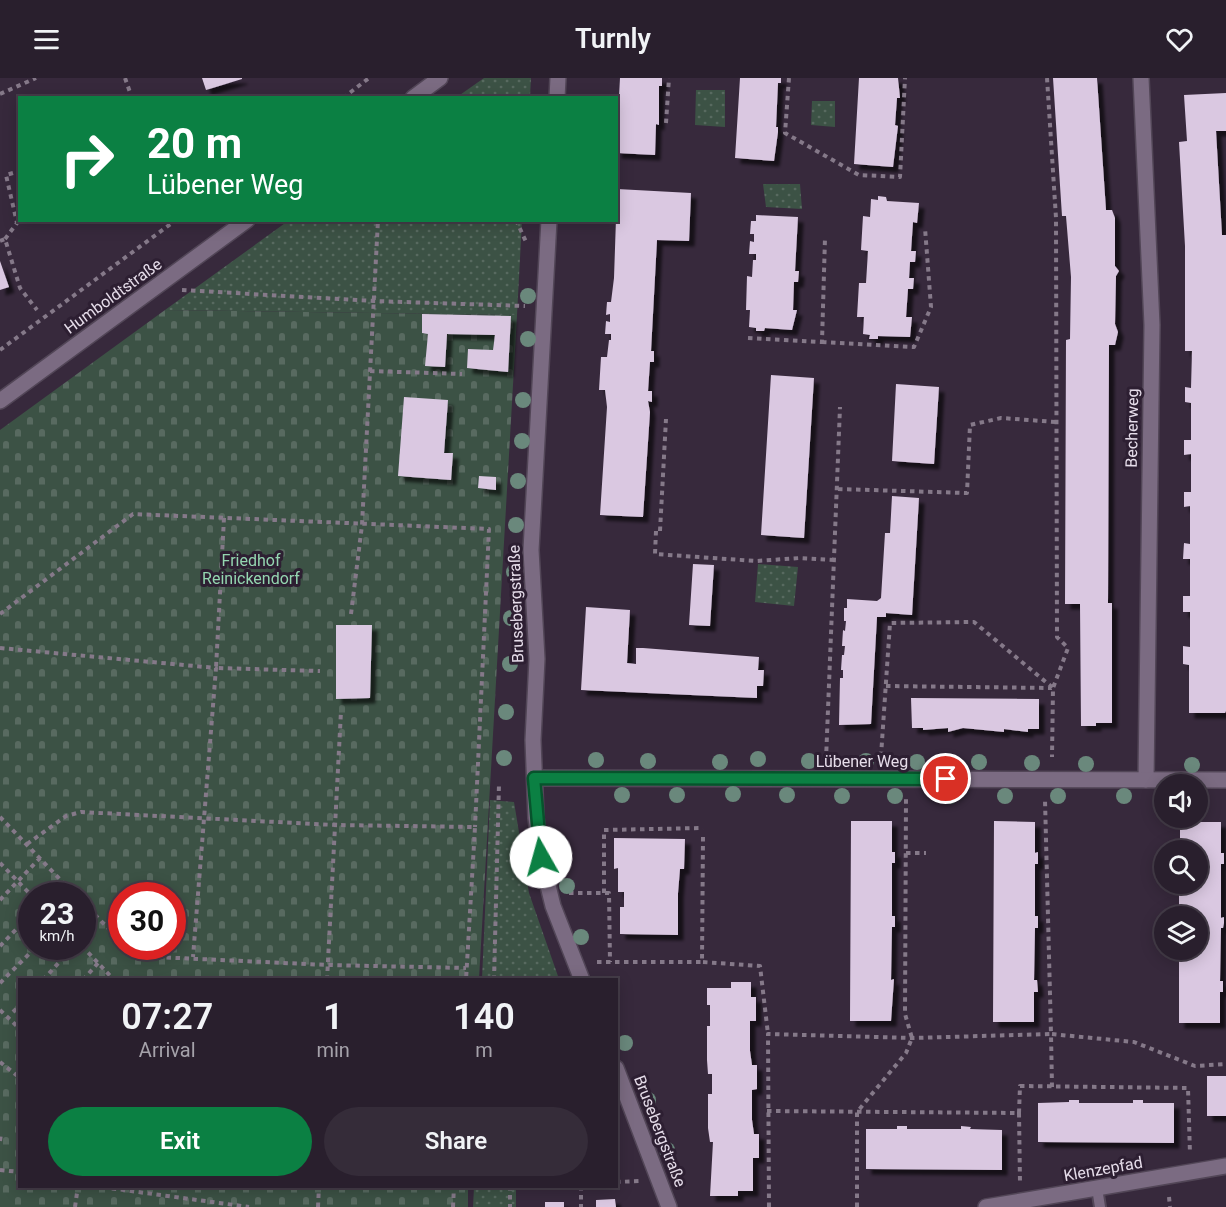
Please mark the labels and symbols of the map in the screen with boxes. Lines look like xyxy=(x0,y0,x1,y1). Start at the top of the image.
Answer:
street label: Humboldtstraße xyxy=(61,254,165,338)
street label: Becherweg xyxy=(1122,388,1142,468)
street label: Brusebergstraße xyxy=(504,545,528,663)
park label: Friedhof Reinickendorf xyxy=(202,551,300,588)
street label: Lübener Weg xyxy=(816,752,908,771)
pin xyxy=(920,753,971,804)
position arrow xyxy=(509,825,573,889)
speed limit sign: 30 xyxy=(108,882,186,960)
street label: Brusebergstraße xyxy=(630,1073,690,1189)
street label: Klenzepfad xyxy=(1062,1153,1144,1185)

